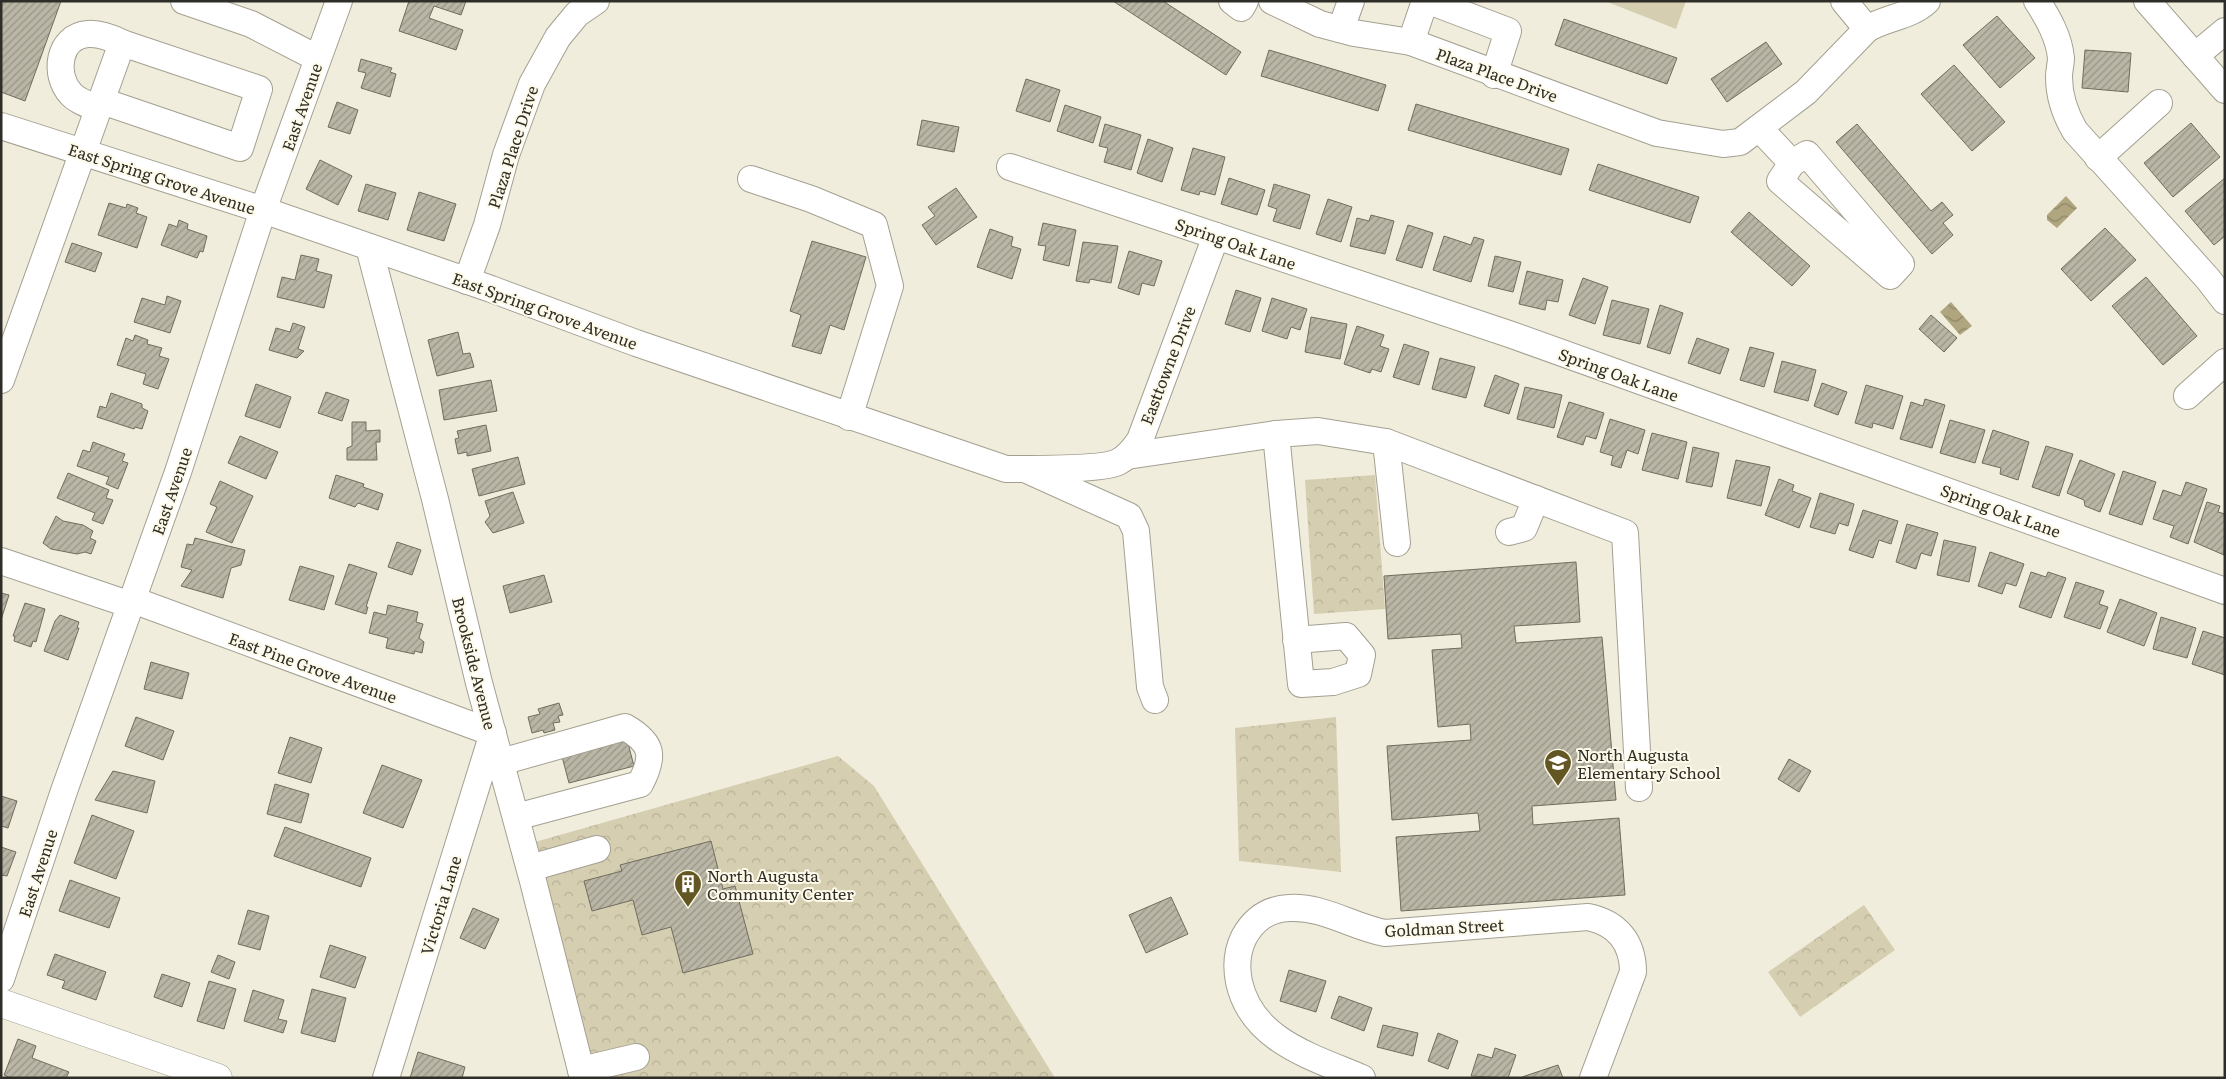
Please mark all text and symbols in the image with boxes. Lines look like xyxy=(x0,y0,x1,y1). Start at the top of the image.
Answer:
street label: Plaza Place Drive xyxy=(1433,41,1561,107)
street label: East Avenue xyxy=(275,60,327,154)
street label: Plaza Place Drive xyxy=(481,82,543,212)
street label: East Spring Grove Avenue xyxy=(65,136,259,220)
street label: Spring Oak Lane xyxy=(1172,211,1300,275)
street label: East Spring Grove Avenue xyxy=(449,265,641,355)
street label: Easttowne Drive xyxy=(1133,302,1201,428)
street label: Spring Oak Lane xyxy=(1556,341,1682,407)
street label: East Avenue xyxy=(145,444,197,538)
street label: Spring Oak Lane xyxy=(1938,477,2064,543)
street label: Brookside Avenue xyxy=(447,594,503,732)
street label: East Pine Grove Avenue xyxy=(225,625,401,709)
place label: North Augusta Elementary School xyxy=(1577,742,1721,784)
school or university icon: North Augusta Elementary School xyxy=(1543,748,1573,787)
street label: East Avenue xyxy=(11,826,63,920)
street label: Victoria Lane xyxy=(414,852,466,958)
place label: North Augusta Community Center xyxy=(707,863,854,905)
building icon: North Augusta Community Center xyxy=(673,869,703,908)
street label: Goldman Street xyxy=(1384,912,1505,942)

